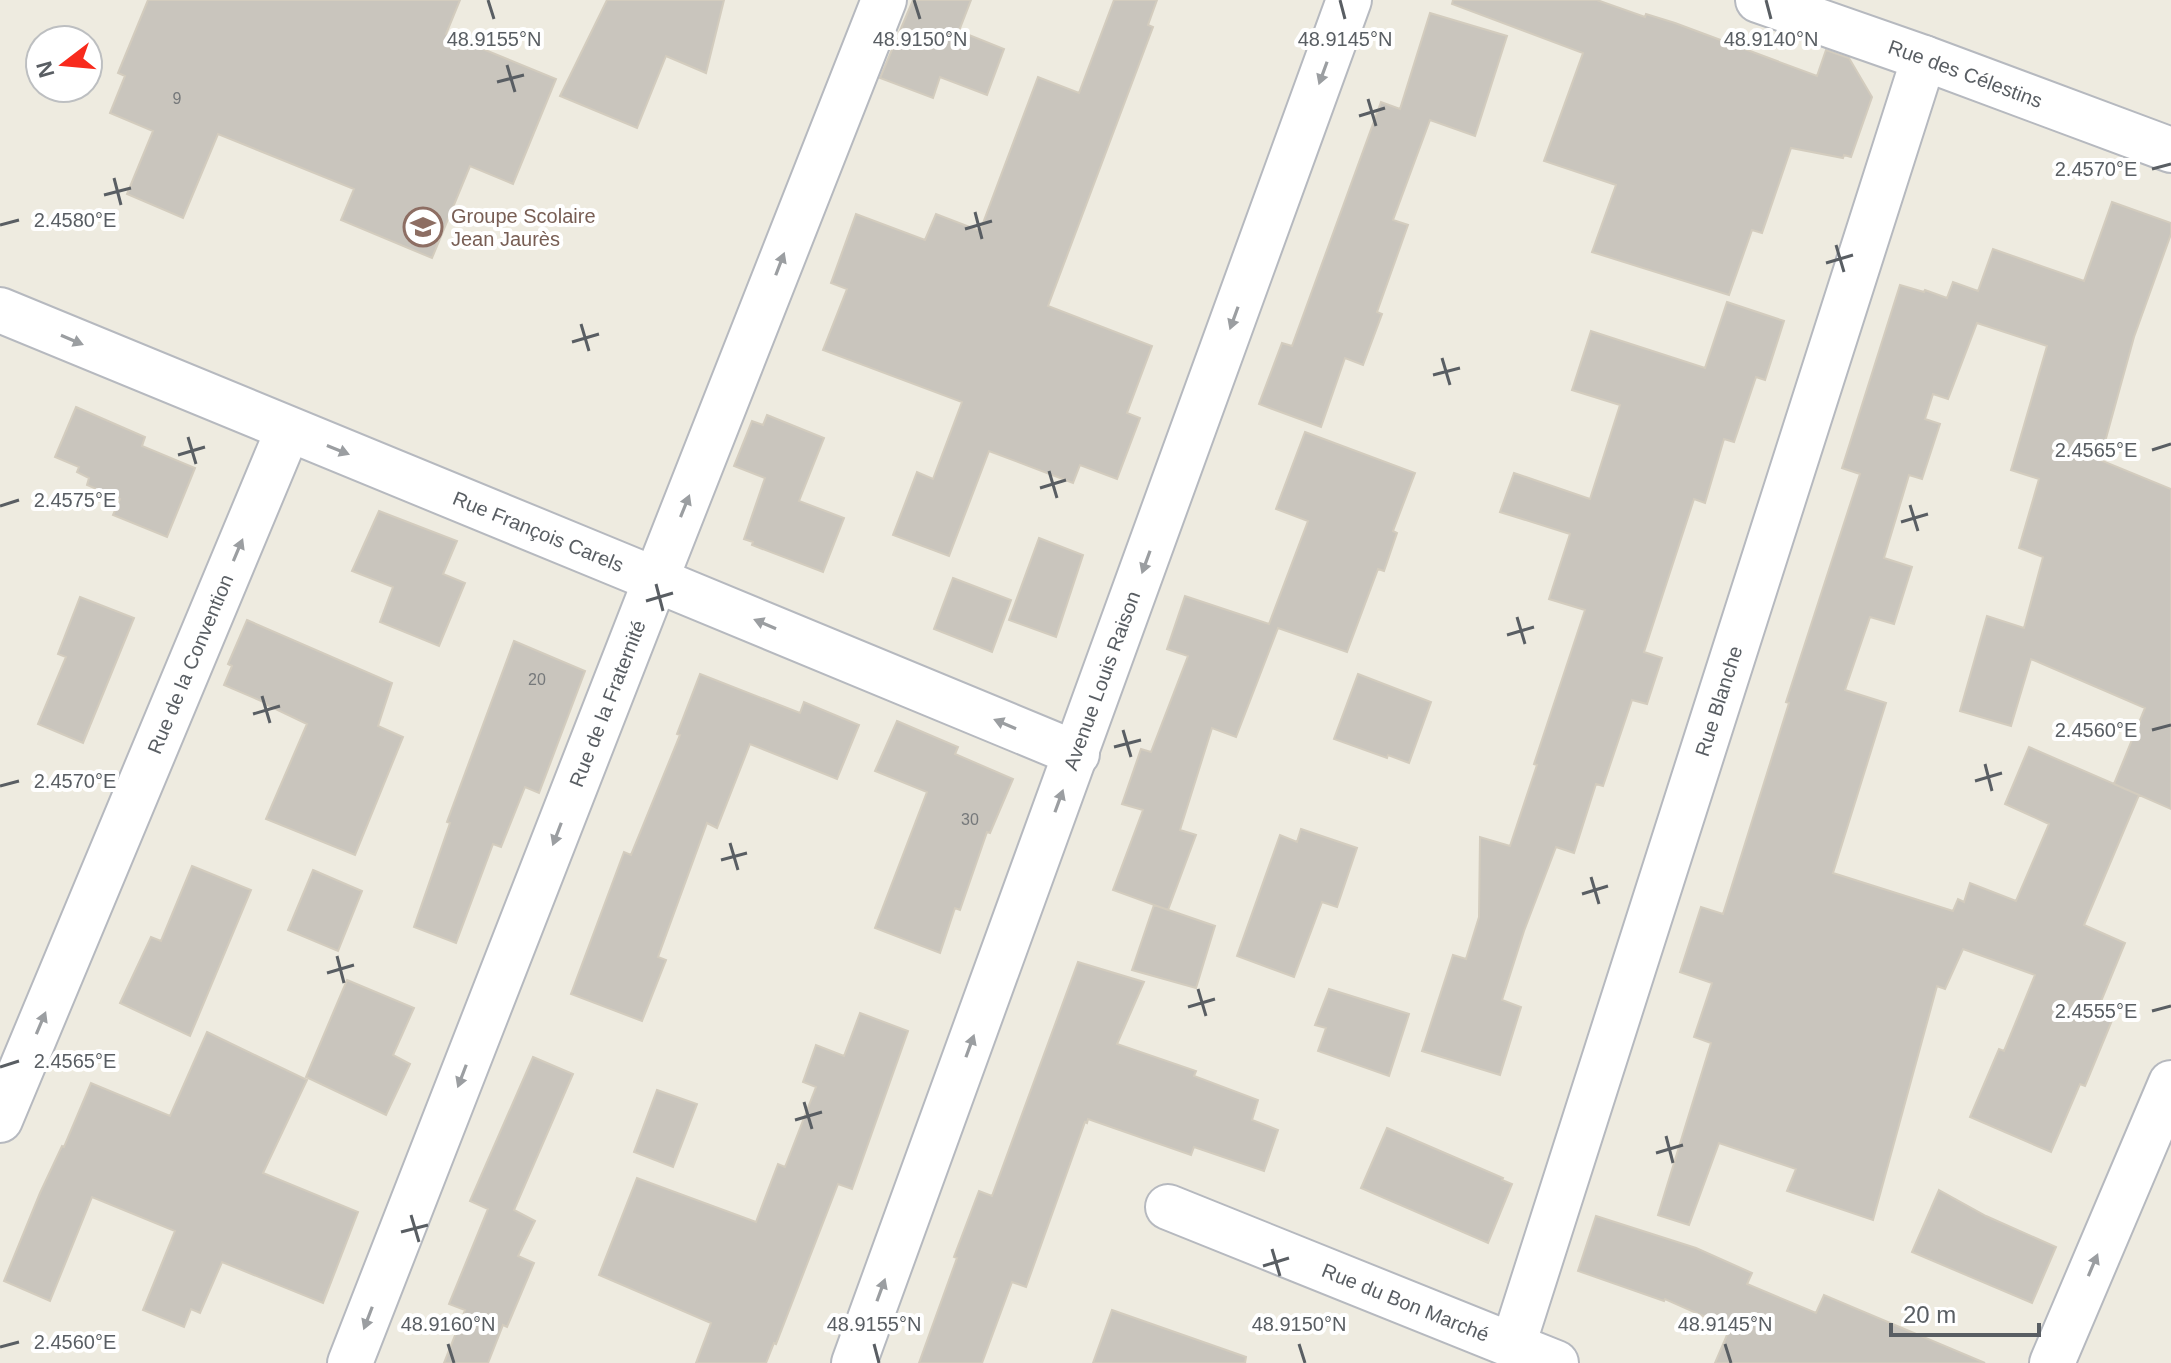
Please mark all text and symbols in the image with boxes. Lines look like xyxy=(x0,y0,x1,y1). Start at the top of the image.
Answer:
north arrow xyxy=(24,24,104,104)
text: 48.9155°N xyxy=(447,28,541,50)
text: 48.9150°N xyxy=(873,28,967,50)
text: 48.9145°N xyxy=(1298,28,1392,50)
text: 48.9140°N xyxy=(1724,28,1818,50)
street label: Rue des Célestins xyxy=(1885,35,2045,112)
text: N xyxy=(31,58,59,80)
one-way arrow xyxy=(1316,62,1329,86)
house number: 9 xyxy=(173,90,182,107)
text: 2.4570°E xyxy=(2055,158,2137,180)
place label: Groupe Scolaire Jean Jaurès xyxy=(451,205,596,250)
school or university icon: Groupe Scolaire Jean Jaurès xyxy=(402,206,444,248)
text: 2.4580°E xyxy=(34,209,116,231)
one-way arrow xyxy=(774,252,787,276)
one-way arrow xyxy=(1228,306,1240,330)
one-way arrow xyxy=(60,333,84,346)
text: 2.4565°E xyxy=(2055,439,2137,461)
one-way arrow xyxy=(326,444,350,457)
street label: Rue François Carels xyxy=(450,487,627,576)
text: 2.4575°E xyxy=(34,489,116,511)
one-way arrow xyxy=(679,494,692,518)
one-way arrow xyxy=(232,538,245,562)
one-way arrow xyxy=(1139,551,1152,575)
street label: Rue de la Convention xyxy=(143,571,237,757)
street label: Avenue Louis Raison xyxy=(1059,588,1144,773)
street label: Rue de la Fraternité xyxy=(565,617,650,790)
one-way arrow xyxy=(753,617,777,630)
street label: Rue Blanche xyxy=(1691,643,1747,759)
house number: 20 xyxy=(528,671,546,688)
one-way arrow xyxy=(993,717,1017,730)
text: 2.4560°E xyxy=(2055,719,2137,741)
text: 2.4570°E xyxy=(34,770,116,792)
one-way arrow xyxy=(1054,789,1066,813)
house number: 30 xyxy=(961,811,979,828)
one-way arrow xyxy=(550,822,563,846)
text: 2.4555°E xyxy=(2055,1000,2137,1022)
one-way arrow xyxy=(34,1011,47,1035)
one-way arrow xyxy=(964,1033,977,1057)
text: 2.4565°E xyxy=(34,1050,116,1072)
one-way arrow xyxy=(455,1064,468,1088)
one-way arrow xyxy=(2087,1254,2100,1277)
street label: Rue du Bon Marché xyxy=(1319,1259,1492,1346)
one-way arrow xyxy=(875,1278,887,1302)
scale bar xyxy=(1891,1287,2039,1337)
text: 20 m xyxy=(1903,1301,1956,1328)
one-way arrow xyxy=(361,1306,374,1330)
text: 48.9160°N xyxy=(401,1313,495,1335)
text: 48.9155°N xyxy=(827,1313,921,1335)
text: 48.9150°N xyxy=(1252,1313,1346,1335)
text: 48.9145°N xyxy=(1678,1313,1772,1335)
text: 2.4560°E xyxy=(34,1331,116,1353)

